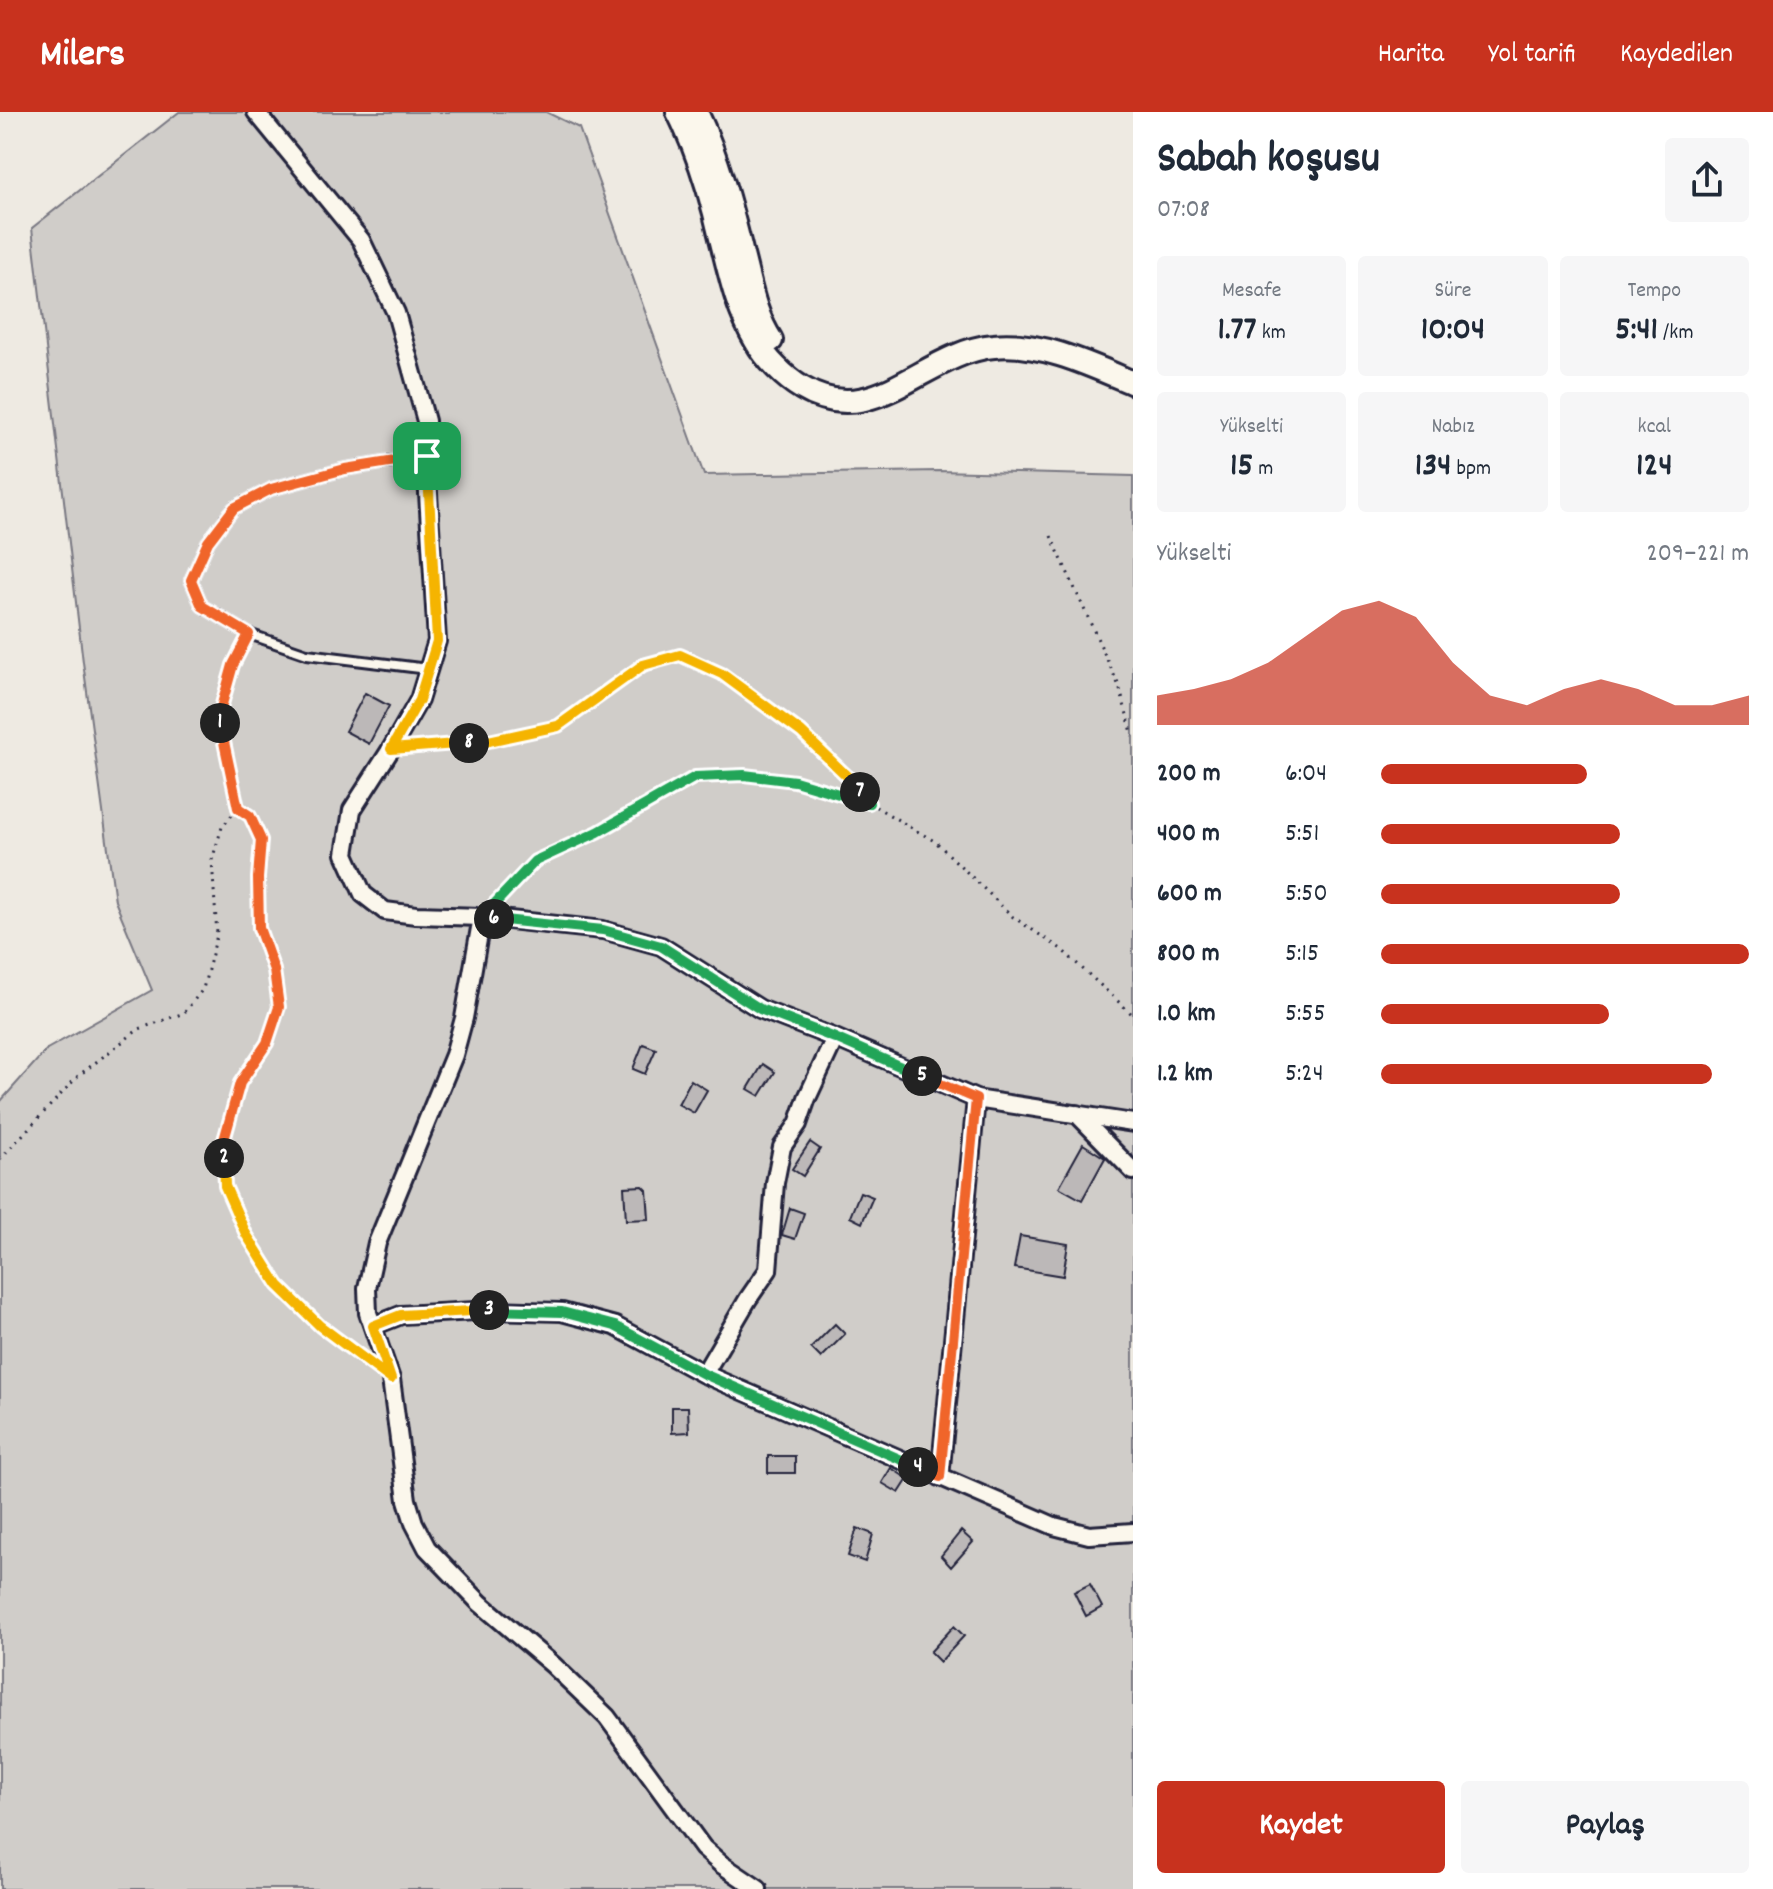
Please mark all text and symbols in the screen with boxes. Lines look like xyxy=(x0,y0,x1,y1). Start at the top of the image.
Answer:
text: Milers xyxy=(40,29,125,84)
text: Harita xyxy=(1378,36,1444,76)
text: Yol tarifi xyxy=(1488,36,1576,76)
text: Kaydedilen xyxy=(1620,36,1733,76)
text: Sabah koşusu xyxy=(1157,130,1380,193)
button: share xyxy=(1665,138,1749,222)
text: 07:08 xyxy=(1157,192,1210,229)
text: Mesafe xyxy=(1222,276,1281,307)
text: Süre xyxy=(1434,276,1472,307)
text: Tempo xyxy=(1628,276,1681,307)
text: 1.77 xyxy=(1218,307,1257,356)
text: 10:04 xyxy=(1421,307,1485,356)
text: 5:41 xyxy=(1615,307,1658,356)
text: km xyxy=(1257,318,1286,349)
text: /km xyxy=(1658,318,1694,349)
text: Yükselti xyxy=(1220,412,1283,443)
text: Nabız xyxy=(1431,412,1475,443)
text: kcal xyxy=(1638,412,1671,443)
pin xyxy=(393,422,461,490)
icon: arrive xyxy=(405,434,449,478)
text: 15 xyxy=(1230,443,1253,492)
text: 134 xyxy=(1415,443,1451,492)
text: 124 xyxy=(1636,443,1673,492)
text: m xyxy=(1253,454,1273,485)
text: bpm xyxy=(1451,454,1491,485)
text: Yükselti xyxy=(1157,536,1231,573)
text: 209–221 m xyxy=(1646,536,1749,573)
pin: 1 xyxy=(200,703,240,743)
text: 1 xyxy=(218,707,222,738)
pin: 8 xyxy=(449,723,489,763)
text: 8 xyxy=(465,727,473,758)
text: 200 m xyxy=(1157,756,1221,793)
text: 6:04 xyxy=(1285,756,1327,793)
pin: 7 xyxy=(840,772,880,812)
text: 7 xyxy=(856,776,864,807)
text: 400 m xyxy=(1157,816,1220,853)
text: 5:51 xyxy=(1285,816,1319,853)
text: 600 m xyxy=(1157,876,1222,913)
text: 5:50 xyxy=(1285,876,1328,913)
pin: 6 xyxy=(474,899,514,939)
text: 6 xyxy=(489,903,499,934)
text: 800 m xyxy=(1157,936,1220,973)
text: 5:15 xyxy=(1285,936,1319,973)
text: 1.0 km xyxy=(1157,996,1216,1033)
text: 5:55 xyxy=(1285,996,1325,1033)
pin: 5 xyxy=(902,1056,942,1096)
text: 1.2 km xyxy=(1157,1056,1213,1093)
text: 5:24 xyxy=(1285,1056,1324,1093)
text: 5 xyxy=(917,1060,927,1091)
pin: 2 xyxy=(204,1138,244,1178)
text: 2 xyxy=(219,1142,229,1173)
pin: 3 xyxy=(469,1290,509,1330)
text: 3 xyxy=(484,1294,494,1325)
pin: 4 xyxy=(898,1447,938,1487)
text: 4 xyxy=(913,1451,923,1482)
button: Kaydet xyxy=(1157,1781,1445,1873)
button: Paylaş xyxy=(1461,1781,1749,1873)

